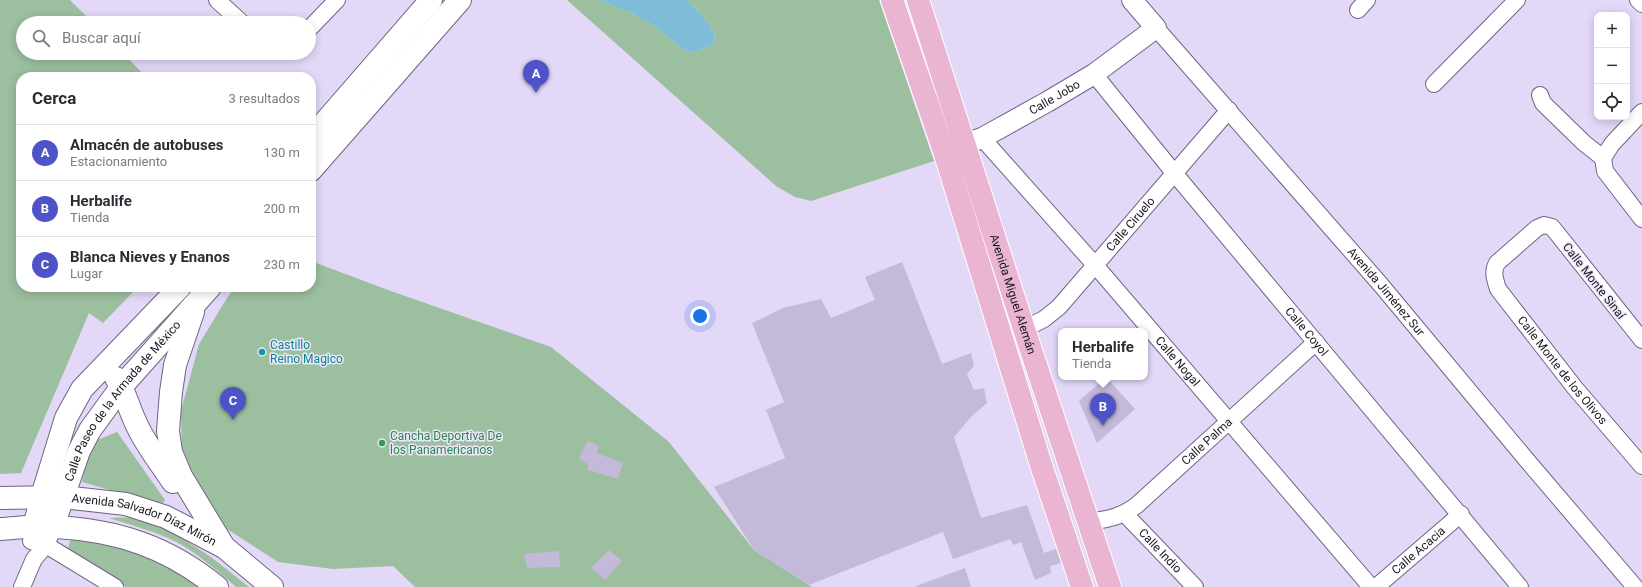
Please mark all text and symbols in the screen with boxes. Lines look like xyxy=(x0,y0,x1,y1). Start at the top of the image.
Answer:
map controls xyxy=(1594,12,1630,120)
button: + xyxy=(1594,12,1630,48)
search box xyxy=(16,16,316,60)
icon: search xyxy=(30,27,52,49)
text: Buscar aquí xyxy=(62,29,141,47)
button: − xyxy=(1594,48,1630,84)
pin: A xyxy=(523,60,549,93)
street label: Calle Jobo xyxy=(1027,77,1083,118)
button: locate xyxy=(1594,84,1630,120)
text: Cerca xyxy=(32,88,76,108)
text: 3 resultados xyxy=(228,91,300,106)
text: Almacén de autobuses xyxy=(70,136,224,154)
text: A xyxy=(41,145,49,160)
text: 130 m xyxy=(263,145,300,160)
text: Estacionamiento xyxy=(70,154,167,169)
text: Herbalife xyxy=(70,192,132,210)
street label: Calle Ciruelo xyxy=(1103,194,1158,254)
text: B xyxy=(41,201,49,216)
text: 200 m xyxy=(263,201,300,216)
text: Tienda xyxy=(70,210,109,225)
street label: Avenida Miguel Alemán xyxy=(987,232,1039,356)
street label: Calle Monte Sinaí xyxy=(1560,240,1629,323)
street label: Avenida Jiménez Sur xyxy=(1344,245,1428,339)
text: Blanca Nieves y Enanos xyxy=(70,248,230,266)
text: C xyxy=(41,257,49,272)
text: 230 m xyxy=(263,257,300,272)
text: Lugar xyxy=(70,266,103,281)
street label: Calle Coyol xyxy=(1282,304,1331,359)
your location xyxy=(690,306,710,326)
street label: Calle Monte de los Olivos xyxy=(1515,313,1610,427)
street label: Calle Paseo de la Armada de México xyxy=(62,318,184,483)
popup xyxy=(1058,328,1148,380)
street label: Calle Nogal xyxy=(1152,334,1203,389)
place label: Castillo Reino Magico xyxy=(270,338,343,366)
text: Herbalife xyxy=(1072,338,1134,356)
marker: Castillo Reino Magico xyxy=(257,347,267,357)
text: Tienda xyxy=(1072,356,1111,371)
pin: C xyxy=(220,387,246,420)
pin: B xyxy=(1090,393,1116,426)
street label: Calle Palma xyxy=(1179,415,1235,468)
place label: Cancha Deportiva De los Panamericanos xyxy=(390,429,502,457)
marker: Cancha Deportiva De los Panamericanos xyxy=(377,438,387,448)
street label: Avenida Salvador Díaz Mirón xyxy=(71,491,219,549)
street label: Calle Acacia xyxy=(1389,524,1448,577)
street label: Calle Indio xyxy=(1136,526,1185,576)

